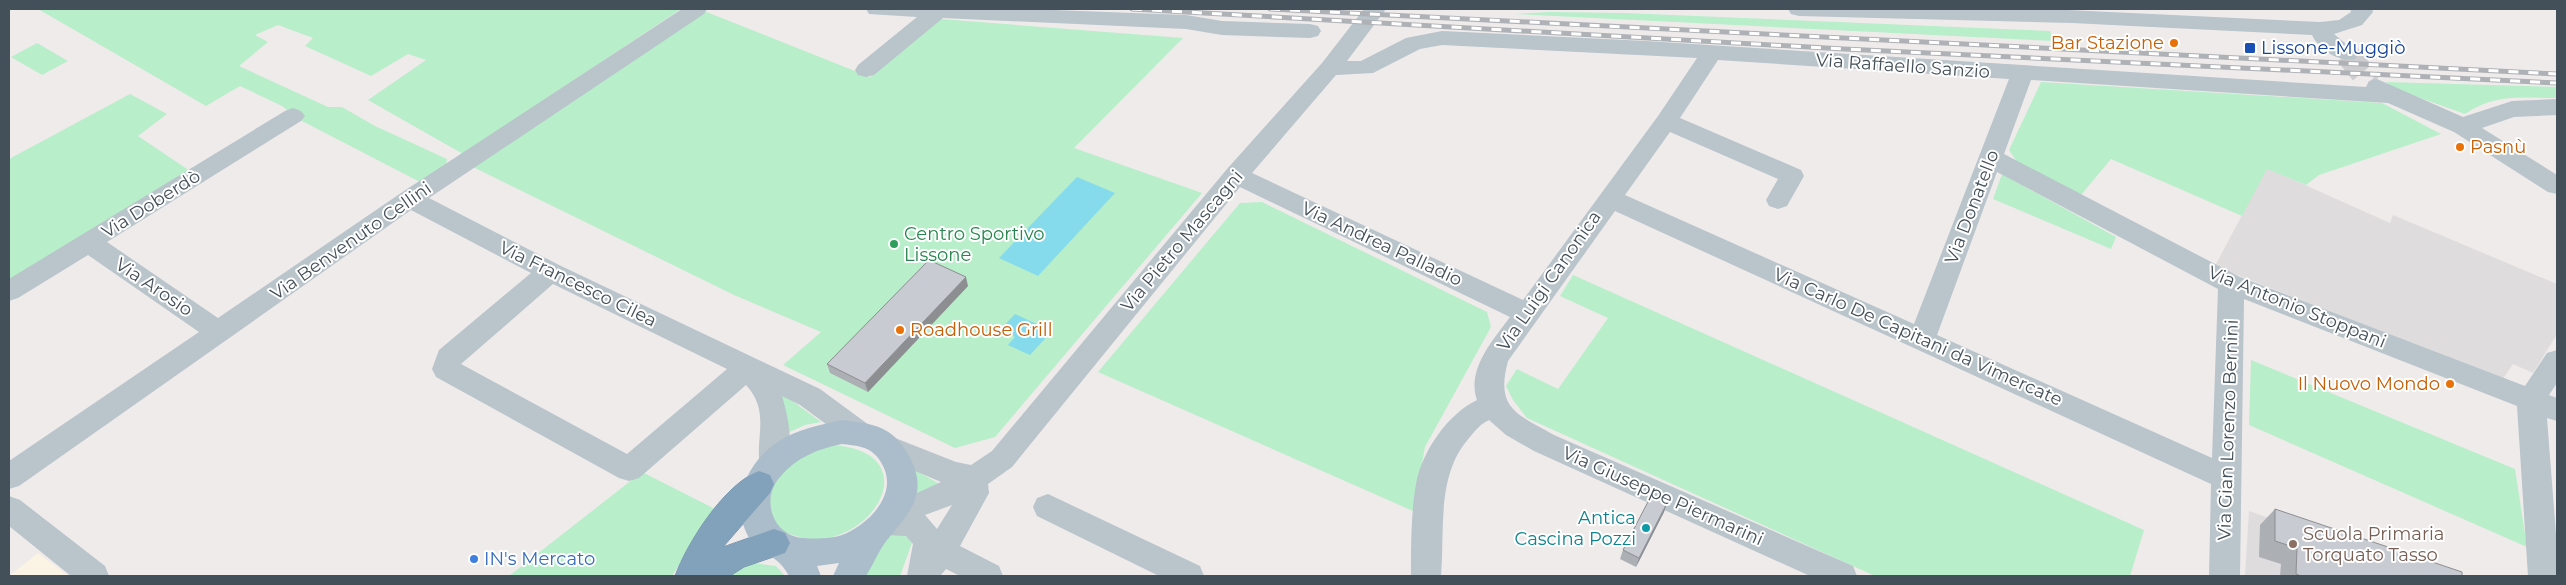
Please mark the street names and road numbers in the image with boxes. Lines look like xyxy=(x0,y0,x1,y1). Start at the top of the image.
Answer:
street label: Via Raffaello Sanzio xyxy=(1815,49,1991,83)
street label: Via Donatello xyxy=(1940,147,2004,267)
street label: Via Doberdò xyxy=(98,165,204,243)
street label: Via Pietro Mascagni xyxy=(1116,166,1248,316)
street label: Via Benvenuto Cellini xyxy=(266,177,436,305)
street label: Via Andrea Palladio xyxy=(1298,197,1466,291)
street label: Via Luigi Canonica xyxy=(1492,207,1606,355)
street label: Via Francesco Cilea xyxy=(496,236,660,332)
street label: Via Arosio xyxy=(111,253,197,321)
street label: Via Antonio Stoppani xyxy=(2205,261,2389,353)
street label: Via Carlo De Capitani da Vimercate xyxy=(1770,263,2066,411)
street label: Via Gian Lorenzo Bernini xyxy=(2213,319,2243,541)
street label: Via Giuseppe Piermarini xyxy=(1559,442,1767,550)

